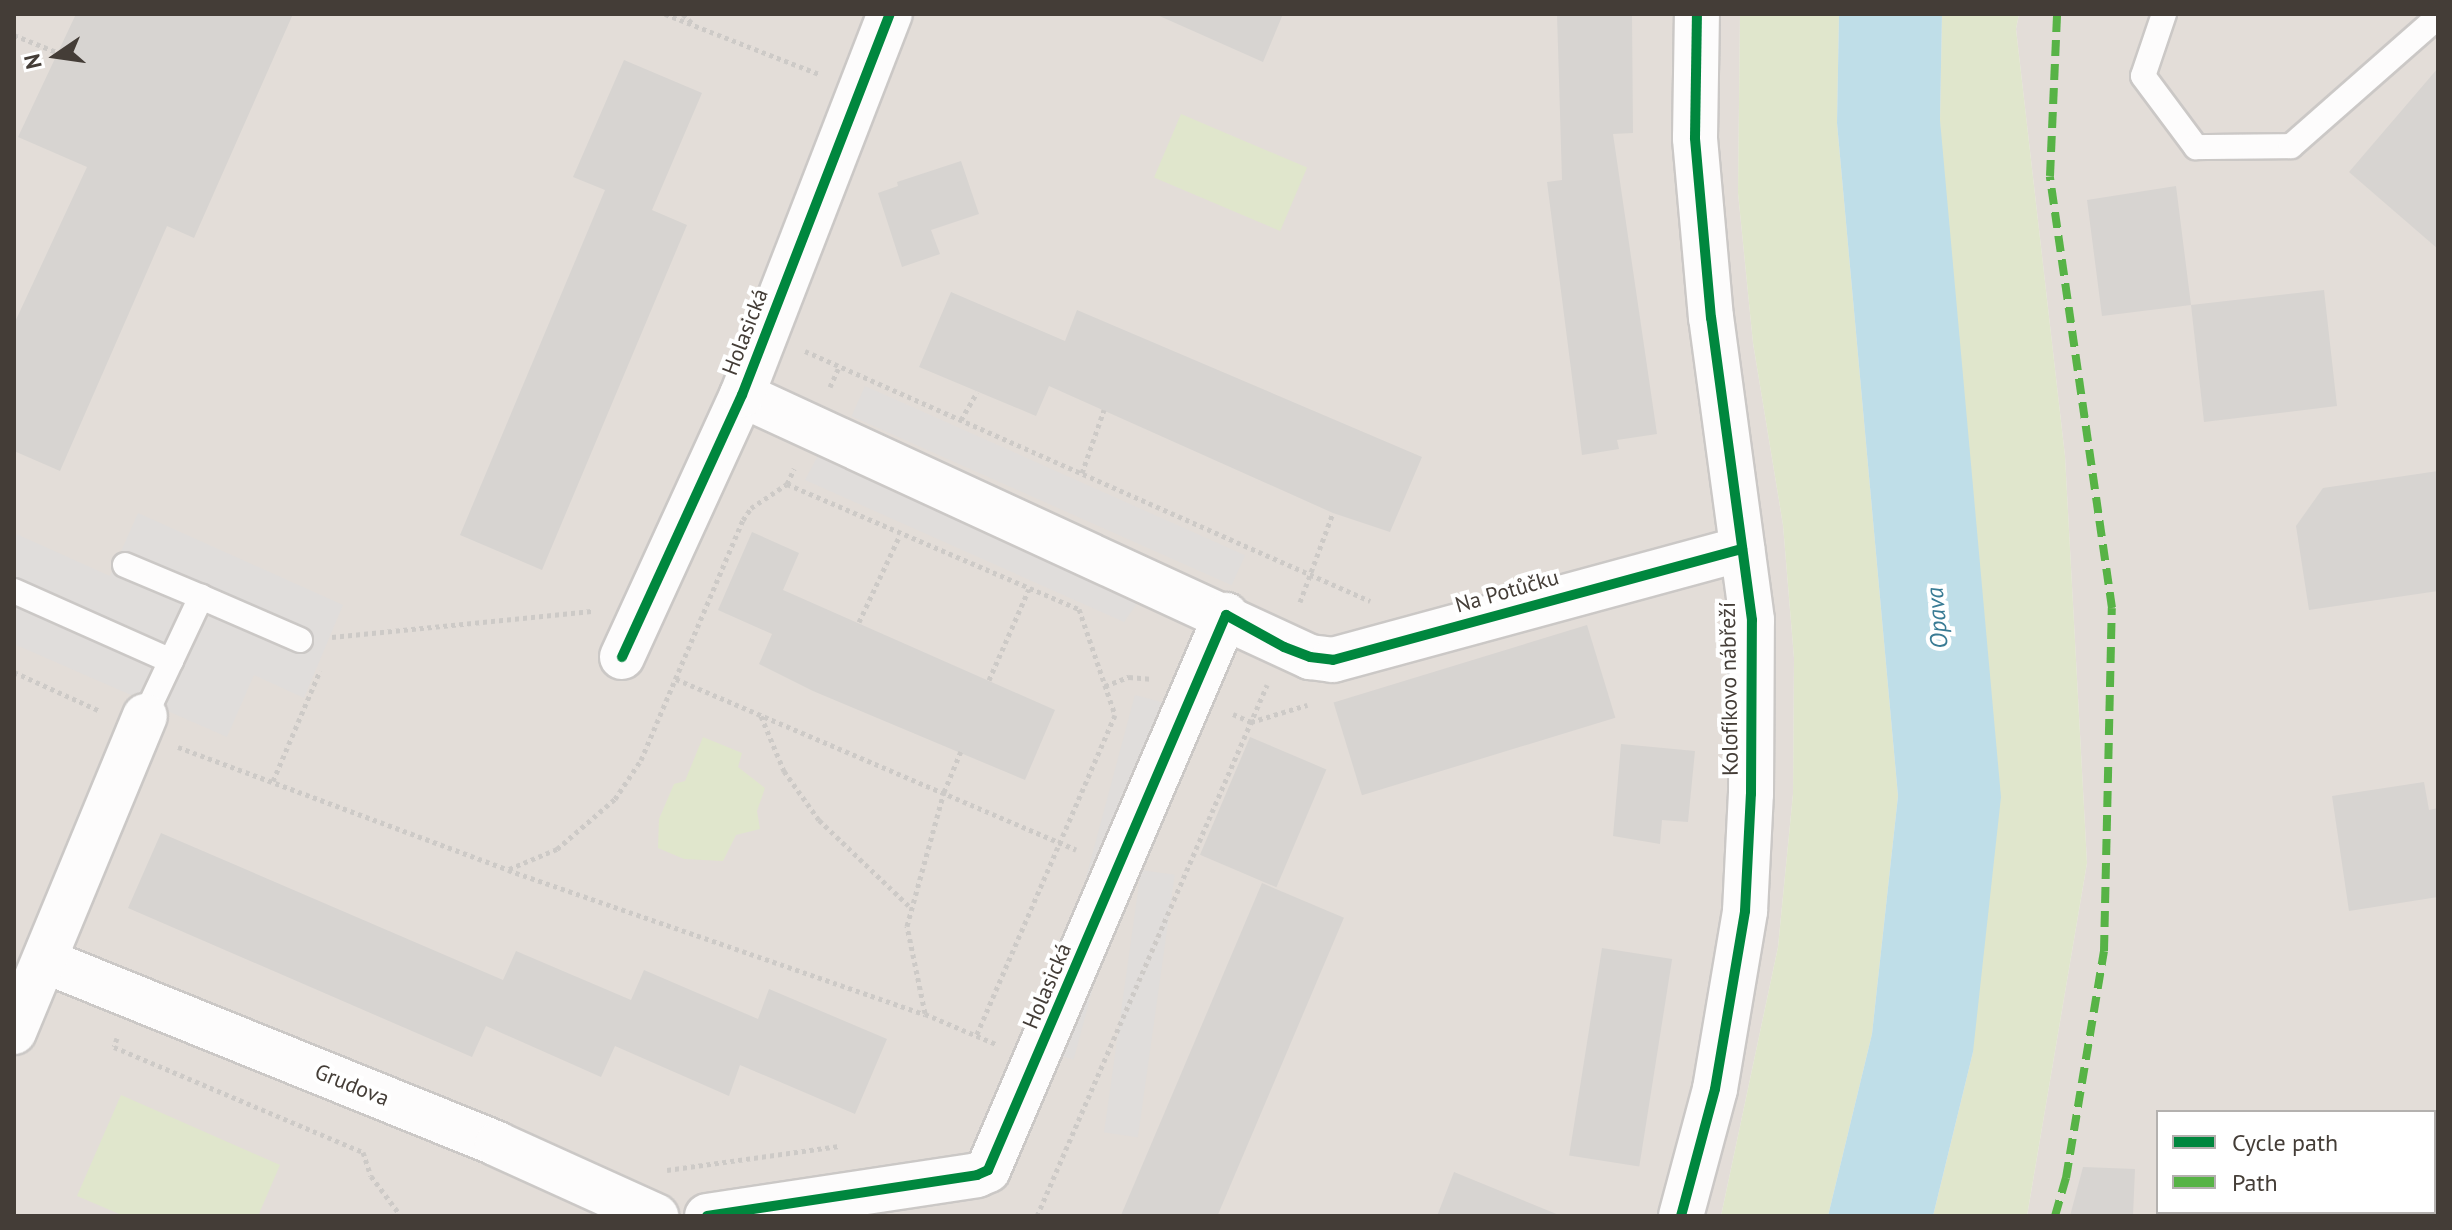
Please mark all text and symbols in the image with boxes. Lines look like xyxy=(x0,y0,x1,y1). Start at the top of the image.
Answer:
north arrow xyxy=(16,16,96,96)
text: N xyxy=(17,51,48,72)
street label: Holasická xyxy=(716,285,774,379)
street label: Na Potůčku xyxy=(1452,564,1562,618)
water label: Opava xyxy=(1920,586,1954,650)
street label: Kolofíkovo nábřeží xyxy=(1714,602,1744,776)
street label: Holasická xyxy=(1017,939,1077,1033)
street label: Grudova xyxy=(311,1058,393,1112)
legend xyxy=(2156,1110,2436,1214)
text: Cycle path xyxy=(2232,1127,2338,1158)
text: Path xyxy=(2232,1167,2278,1198)

